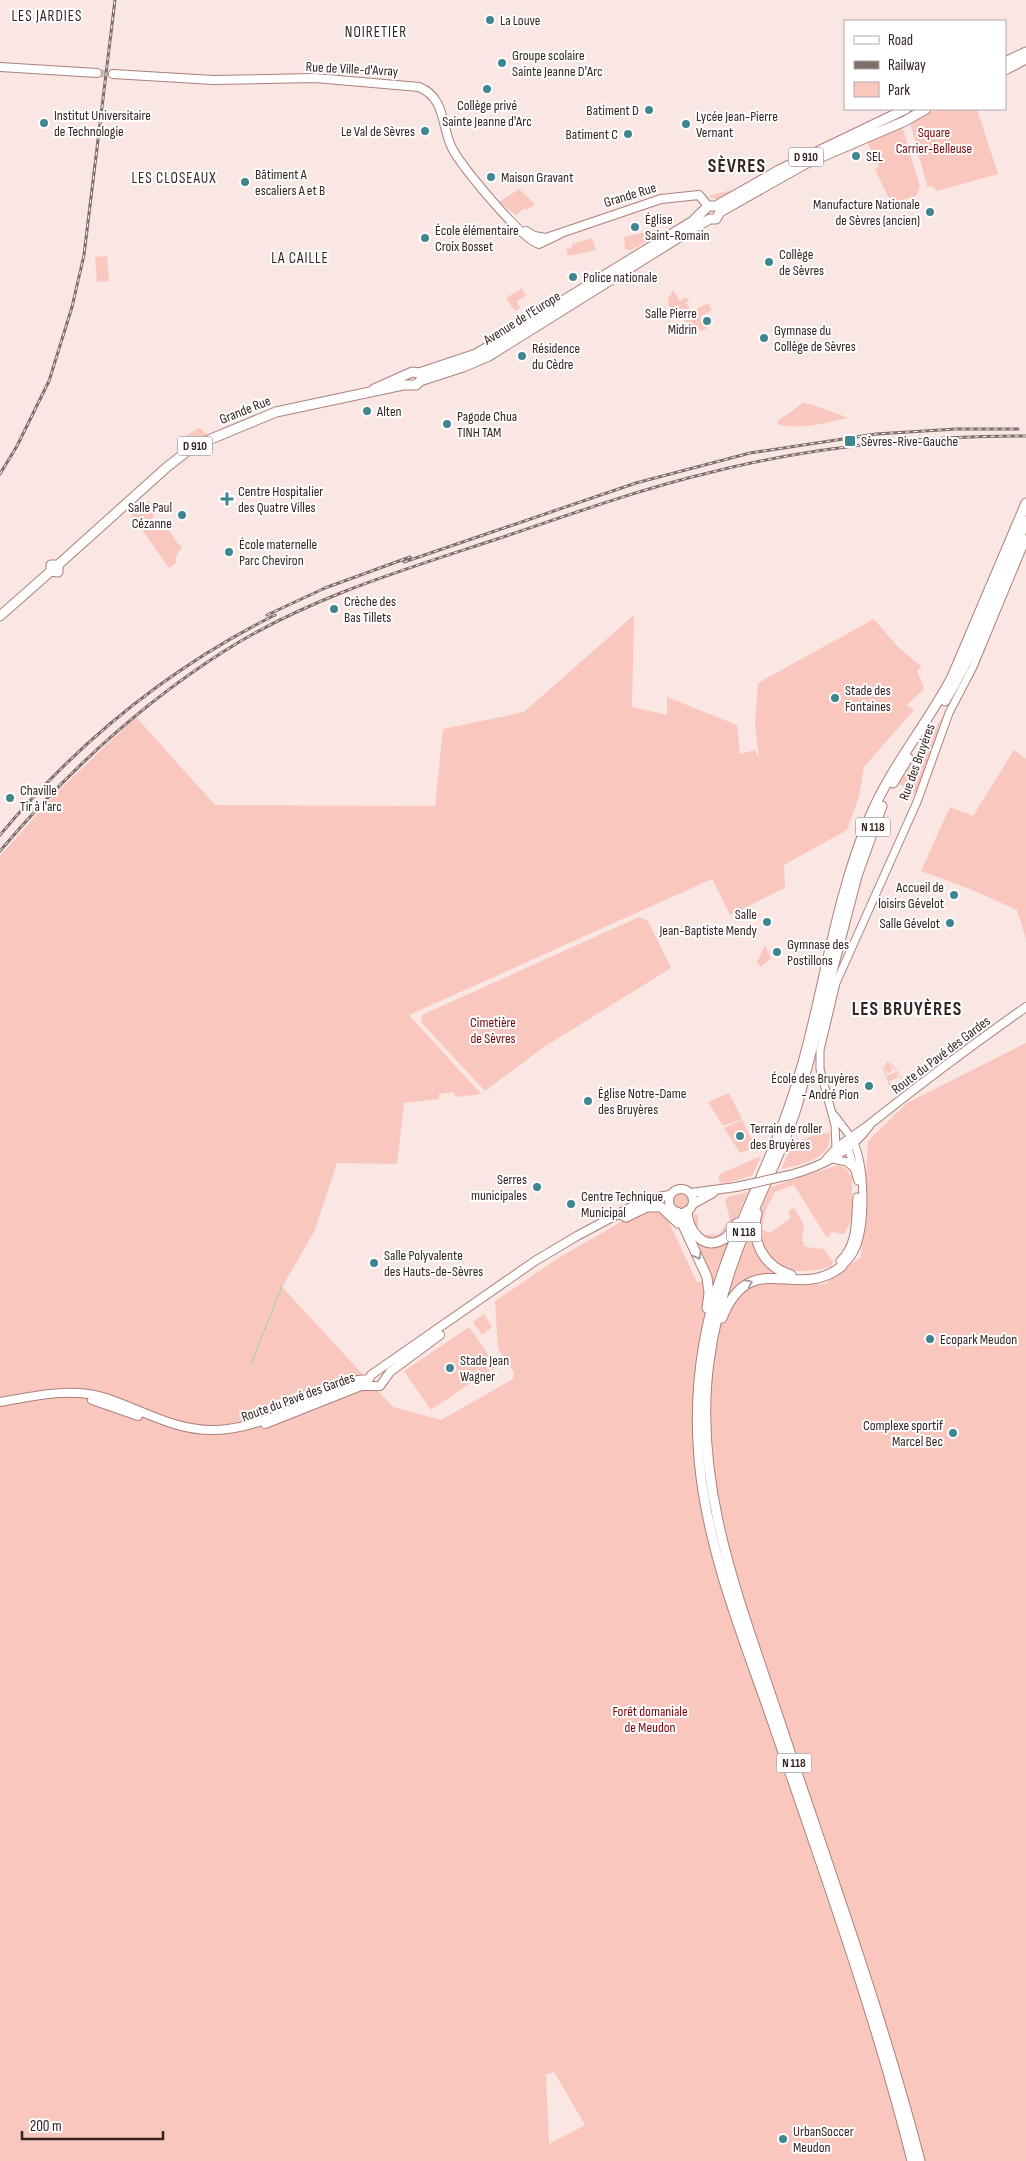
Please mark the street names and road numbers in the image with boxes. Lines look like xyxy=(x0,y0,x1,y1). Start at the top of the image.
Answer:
street label: Rue de Ville-d'Avray xyxy=(305,58,399,80)
road number: D 910 xyxy=(788,148,824,166)
street label: Grande Rue xyxy=(602,179,658,211)
street label: Avenue de l'Europe xyxy=(479,288,564,349)
street label: Grande Rue xyxy=(217,392,273,428)
road number: D 910 xyxy=(178,436,212,456)
street label: Rue des Bruyères xyxy=(895,721,939,803)
road number: N 118 xyxy=(856,818,890,836)
street label: Route du Pavé des Gardes xyxy=(888,1012,994,1098)
road number: N 118 xyxy=(726,1222,762,1242)
street label: Route du Pavé des Gardes xyxy=(239,1369,357,1425)
road number: N 118 xyxy=(776,1754,812,1772)

